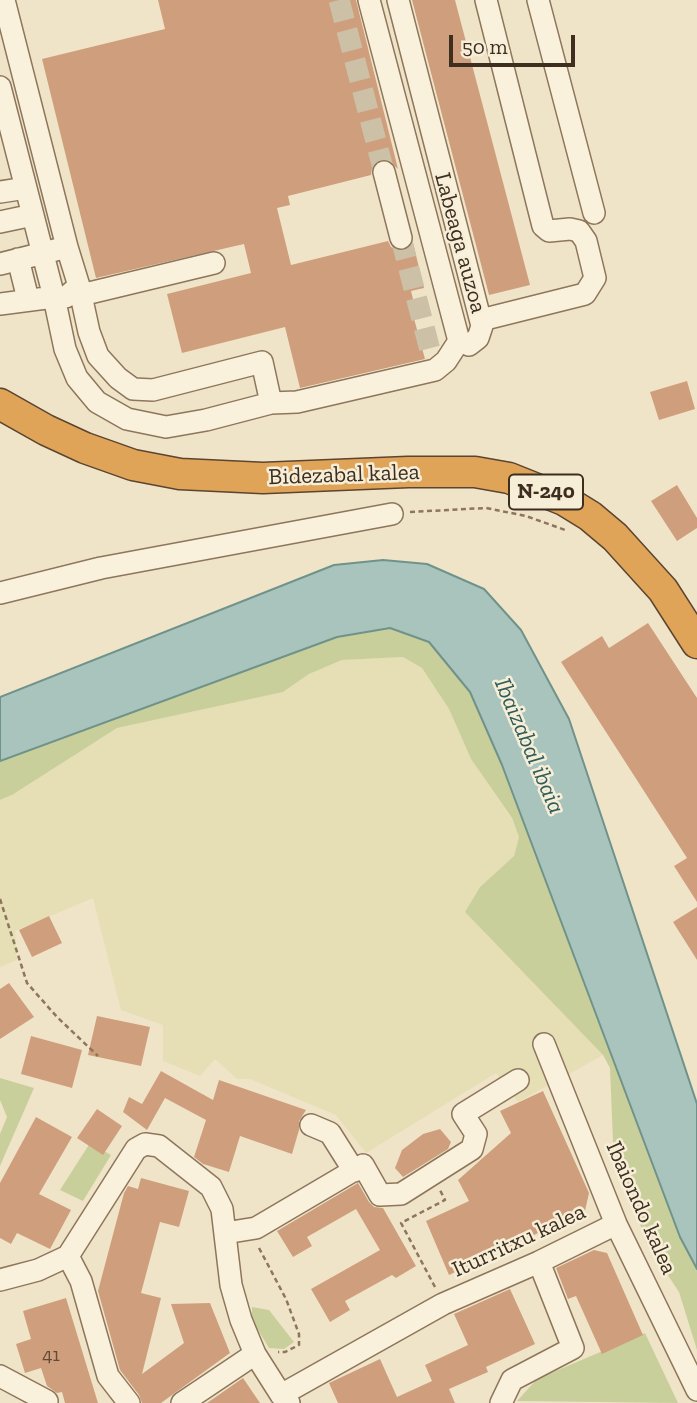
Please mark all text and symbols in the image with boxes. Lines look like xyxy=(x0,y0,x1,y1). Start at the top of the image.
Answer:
scale bar xyxy=(452,21,578,65)
text: 50 m xyxy=(462,34,508,59)
street label: Labeaga auzoa xyxy=(428,170,492,316)
street label: Bidezabal kalea xyxy=(268,459,420,491)
road number: N-240 xyxy=(509,475,583,510)
water label: Ibaizabal ibaia xyxy=(488,674,570,818)
street label: Ibaiondo kalea xyxy=(599,1137,683,1279)
street label: Iturritxu kalea xyxy=(448,1198,590,1284)
house number: 41 xyxy=(42,1345,60,1367)

